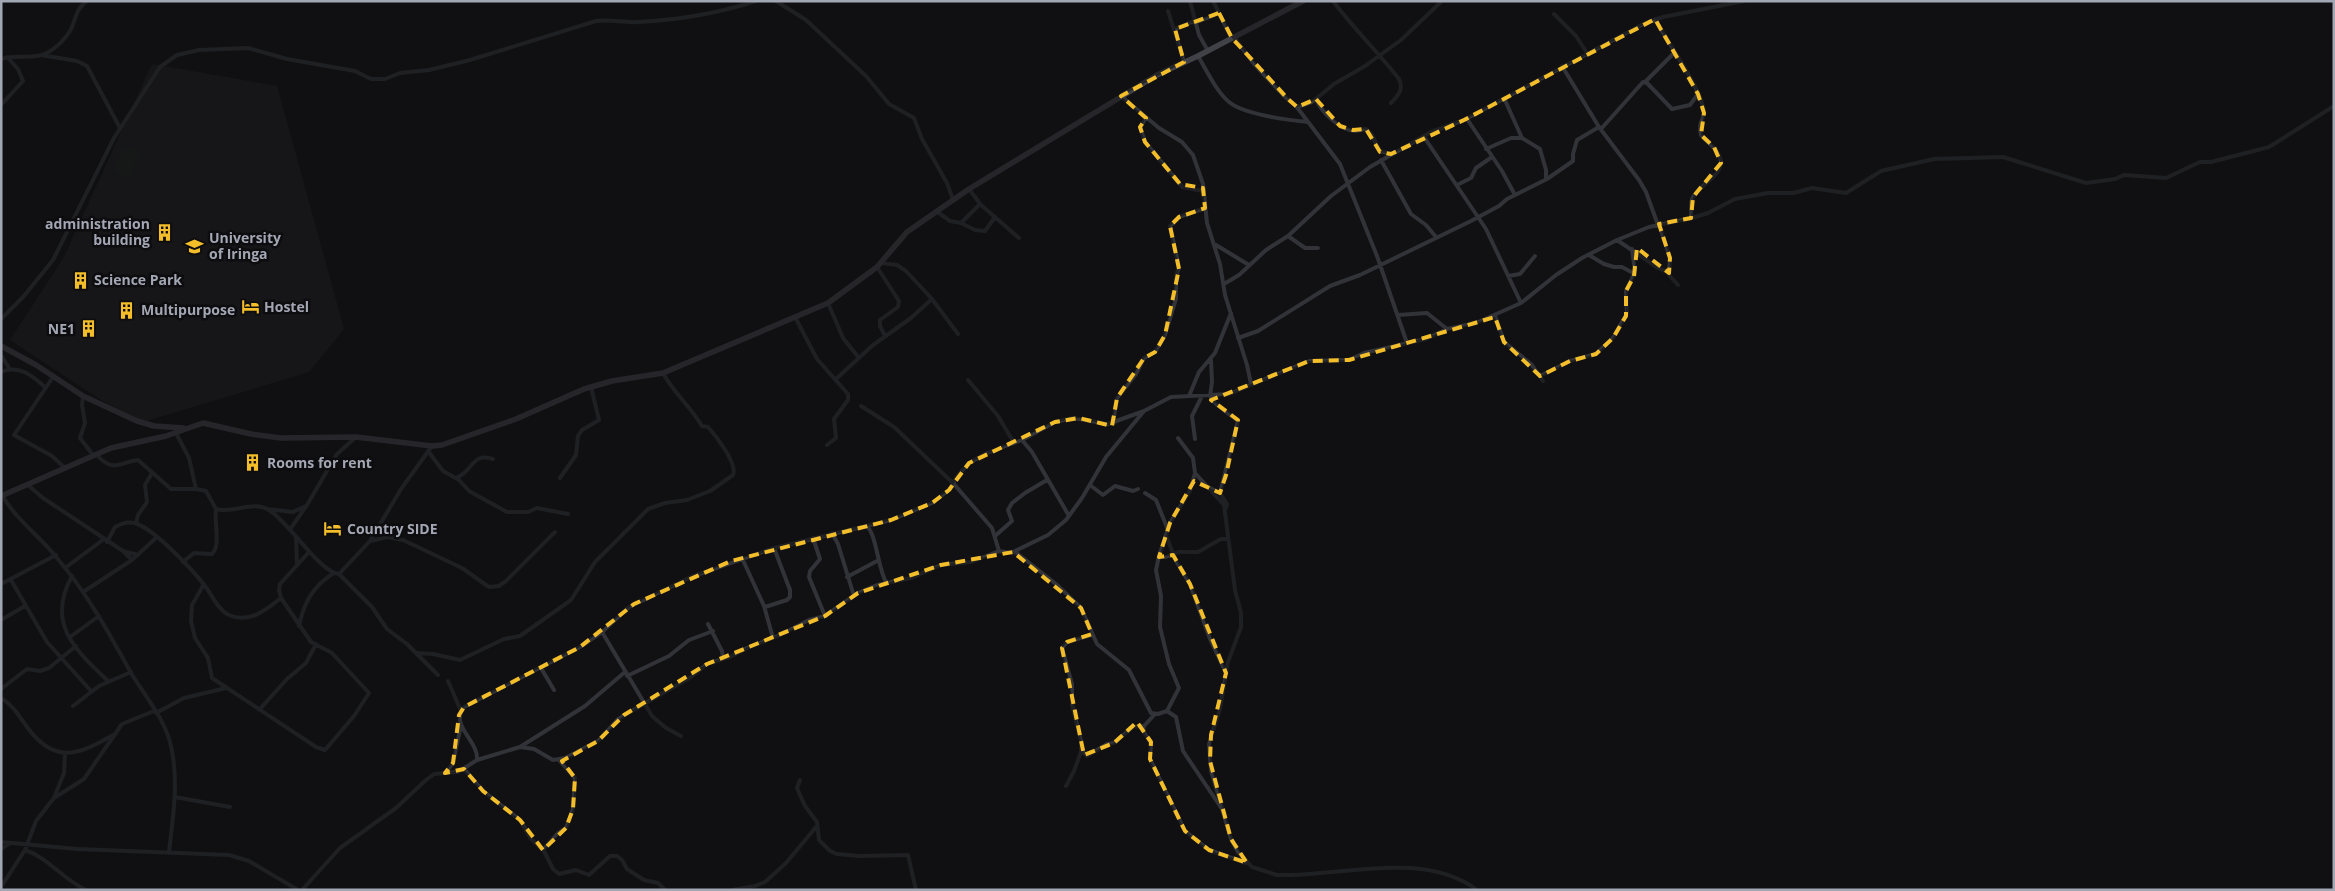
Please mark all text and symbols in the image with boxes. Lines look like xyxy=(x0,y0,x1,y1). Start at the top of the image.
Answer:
place label: administration building xyxy=(45,214,150,249)
building icon: administration building xyxy=(154,222,174,242)
place label: University of Iringa xyxy=(209,228,281,263)
school or university icon: University of Iringa xyxy=(185,236,205,256)
building icon: Science Park xyxy=(70,270,90,290)
place label: Science Park xyxy=(94,270,182,289)
hotel icon: Hostel xyxy=(240,297,260,317)
place label: Hostel xyxy=(264,297,309,316)
building icon: Multipurpose xyxy=(117,300,137,320)
place label: Multipurpose xyxy=(141,300,235,319)
place label: NE1 xyxy=(48,319,75,338)
building icon: NE1 xyxy=(79,319,99,339)
building icon: Rooms for rent xyxy=(243,453,263,473)
place label: Rooms for rent xyxy=(267,453,372,472)
hotel icon: Country SIDE xyxy=(323,519,343,539)
place label: Country SIDE xyxy=(347,519,438,538)

